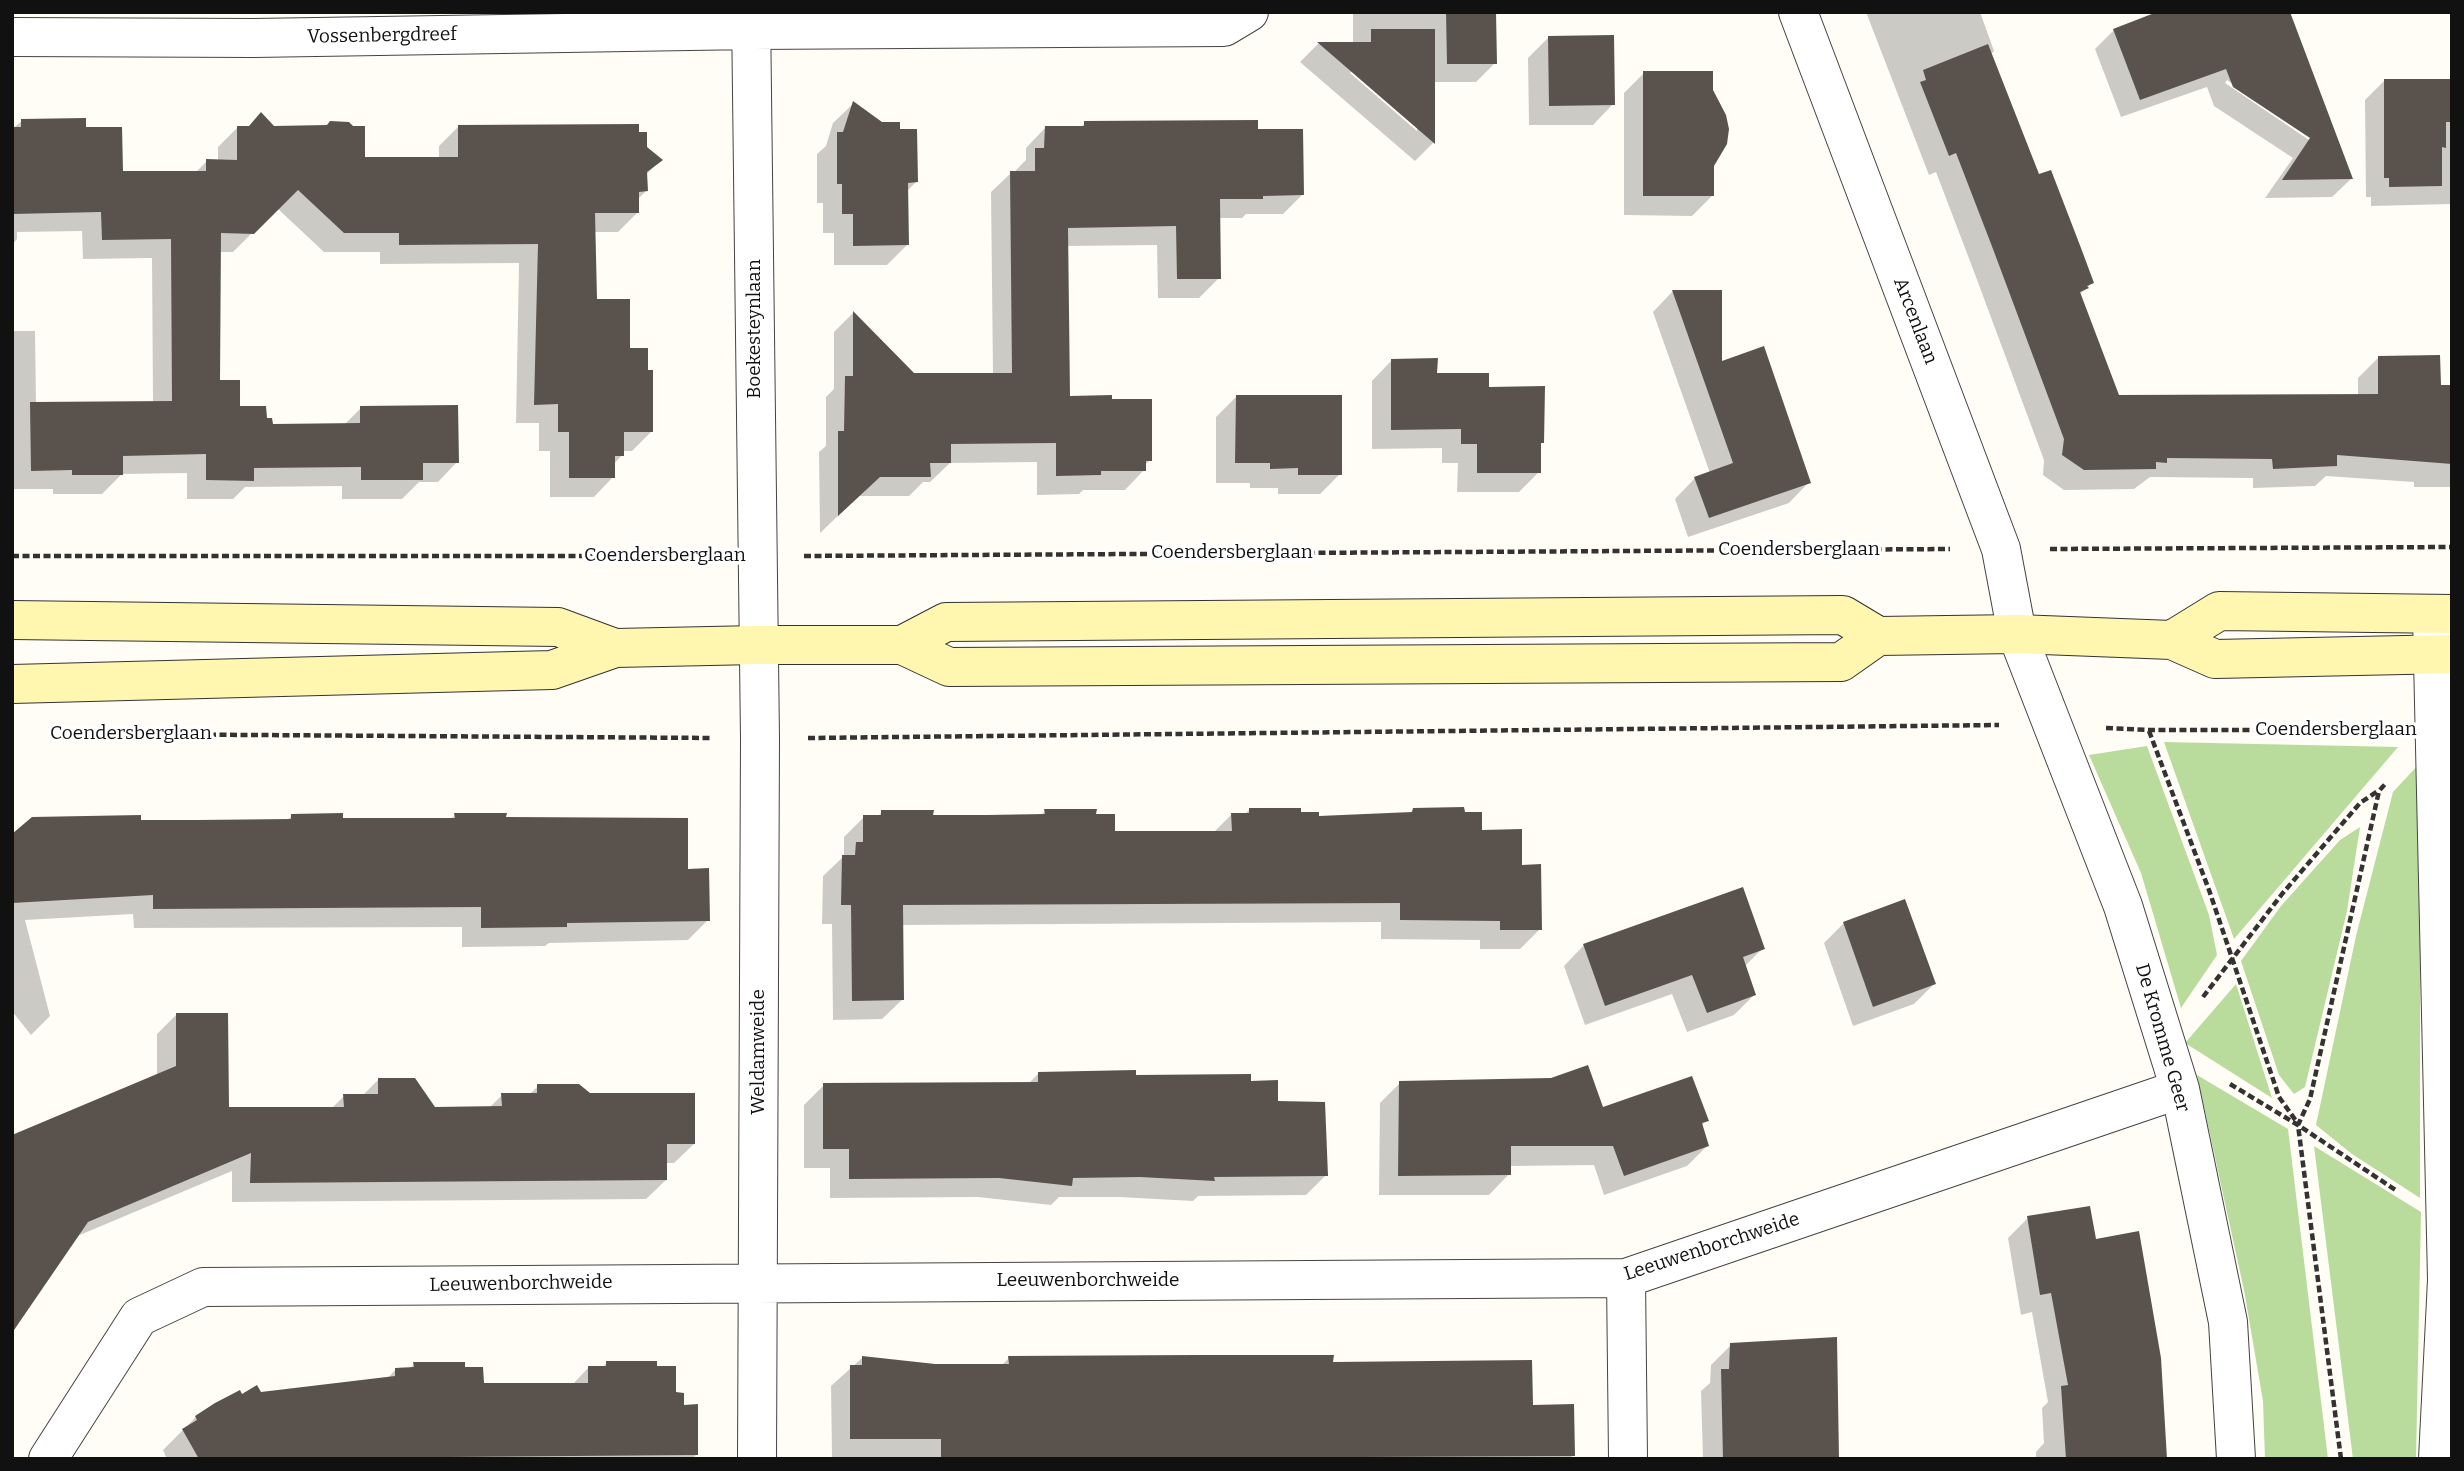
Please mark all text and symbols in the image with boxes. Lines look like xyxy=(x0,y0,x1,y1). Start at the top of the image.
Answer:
street label: Vossenbergdreef xyxy=(307,23,457,49)
street label: Boekesteynlaan xyxy=(744,259,766,399)
street label: Arcenlaan xyxy=(1888,274,1942,368)
street label: Coendersberglaan xyxy=(1718,539,1880,561)
street label: Coendersberglaan xyxy=(1151,542,1313,564)
street label: Coendersberglaan xyxy=(584,545,746,567)
street label: Coendersberglaan xyxy=(2255,719,2417,741)
street label: Coendersberglaan xyxy=(50,723,212,745)
street label: De Kromme Geer xyxy=(2130,961,2194,1115)
street label: Weldamweide xyxy=(748,989,770,1115)
street label: Leeuwenborchweide xyxy=(1621,1208,1803,1286)
street label: Leeuwenborchweide xyxy=(996,1270,1180,1292)
street label: Leeuwenborchweide xyxy=(429,1271,613,1297)

